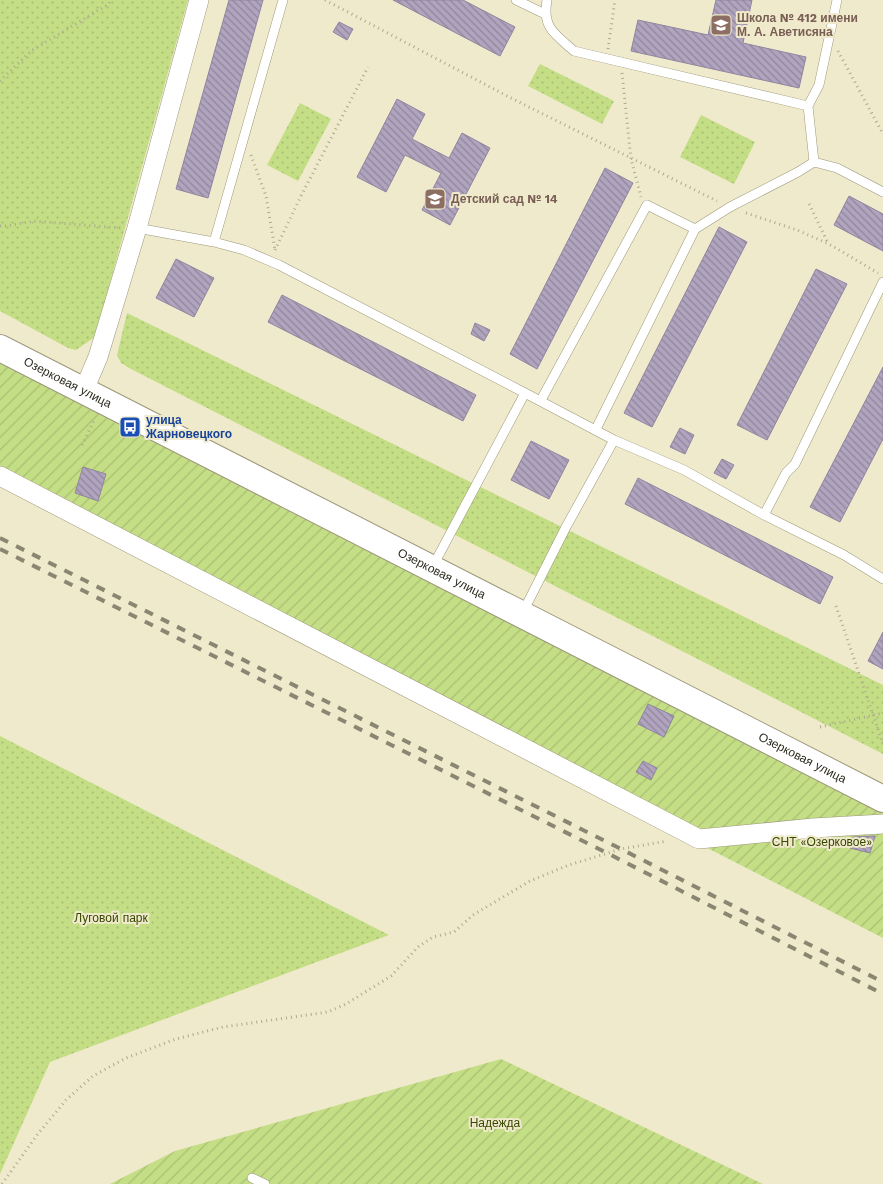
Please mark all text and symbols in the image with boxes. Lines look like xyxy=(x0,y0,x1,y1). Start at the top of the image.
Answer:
place label: Школа № 412 имени М. А. Аветисяна xyxy=(737,11,858,39)
school or university icon: Школа № 412 имени М. А. Аветисяна xyxy=(709,13,733,37)
school or university icon: Детский сад № 14 xyxy=(423,187,447,211)
place label: Детский сад № 14 xyxy=(451,192,558,206)
street label: Озерковая улица xyxy=(21,354,114,411)
place label: улица Жарновецкого xyxy=(145,413,232,441)
bus stop icon: улица Жарновецкого xyxy=(118,415,142,439)
street label: Озерковая улица xyxy=(395,545,488,602)
street label: Озерковая улица xyxy=(756,730,849,786)
park label: СНТ «Озерковое» xyxy=(772,835,872,849)
park label: Луговой парк xyxy=(74,911,149,925)
park label: Надежда xyxy=(470,1116,521,1130)

